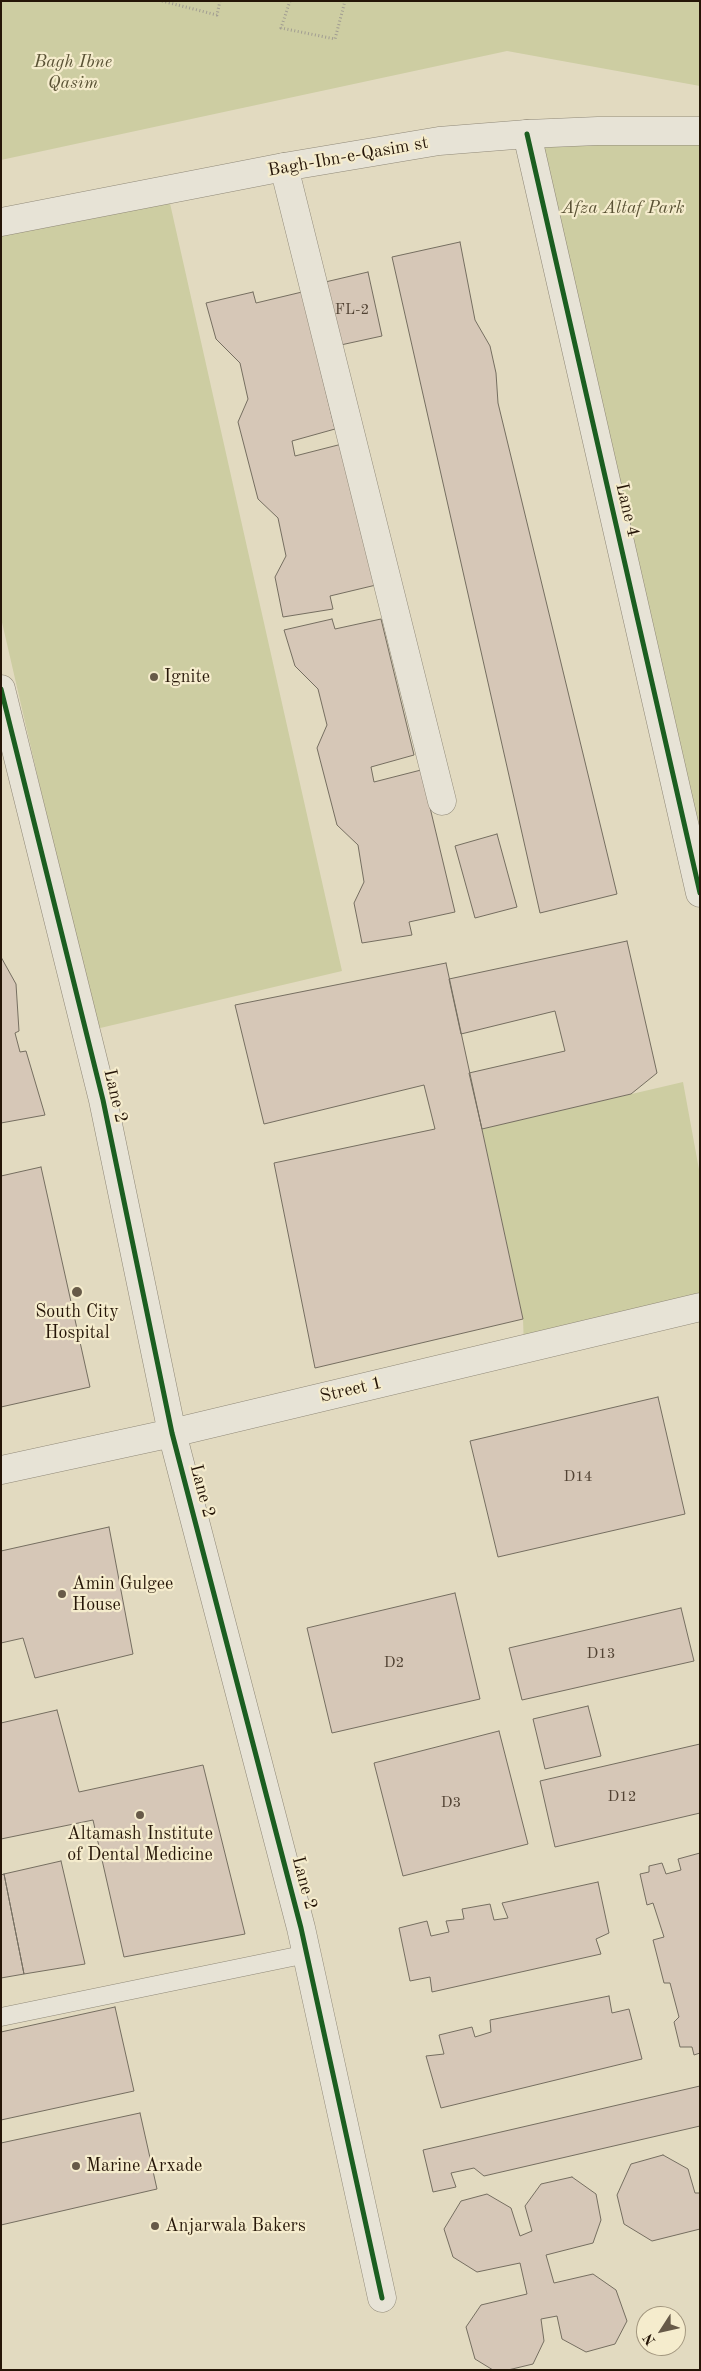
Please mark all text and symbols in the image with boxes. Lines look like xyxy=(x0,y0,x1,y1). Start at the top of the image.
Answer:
park label: Bagh Ibne Qasim xyxy=(34,51,112,94)
street label: Bagh-Ibn-e-Qasim st xyxy=(266,132,430,182)
park label: Afza Altaf Park xyxy=(561,197,685,219)
house number: FL-2 xyxy=(335,301,369,319)
street label: Lane 4 xyxy=(610,481,644,539)
place label: Ignite xyxy=(164,666,210,688)
marker: Ignite xyxy=(148,671,160,683)
street label: Lane 2 xyxy=(98,1067,132,1125)
marker: South City Hospital xyxy=(70,1285,84,1299)
place label: South City Hospital xyxy=(35,1301,119,1344)
street label: Street 1 xyxy=(318,1372,384,1408)
street label: Lane 2 xyxy=(185,1462,219,1520)
house number: D14 xyxy=(563,1468,593,1486)
place label: Amin Gulgee House xyxy=(72,1573,173,1616)
marker: Amin Gulgee House xyxy=(56,1588,68,1600)
house number: D13 xyxy=(586,1645,616,1663)
house number: D2 xyxy=(384,1654,404,1672)
house number: D12 xyxy=(607,1788,637,1806)
house number: D3 xyxy=(441,1794,461,1812)
marker: Altamash Institute of Dental Medicine xyxy=(134,1809,146,1821)
place label: Altamash Institute of Dental Medicine xyxy=(67,1823,213,1866)
street label: Lane 2 xyxy=(287,1854,321,1912)
place label: Marine Arxade xyxy=(86,2155,202,2177)
marker: Marine Arxade xyxy=(70,2160,82,2172)
place label: Anjarwala Bakers xyxy=(165,2215,306,2237)
marker: Anjarwala Bakers xyxy=(149,2220,161,2232)
north arrow xyxy=(636,2306,686,2356)
text: N xyxy=(641,2331,658,2347)

